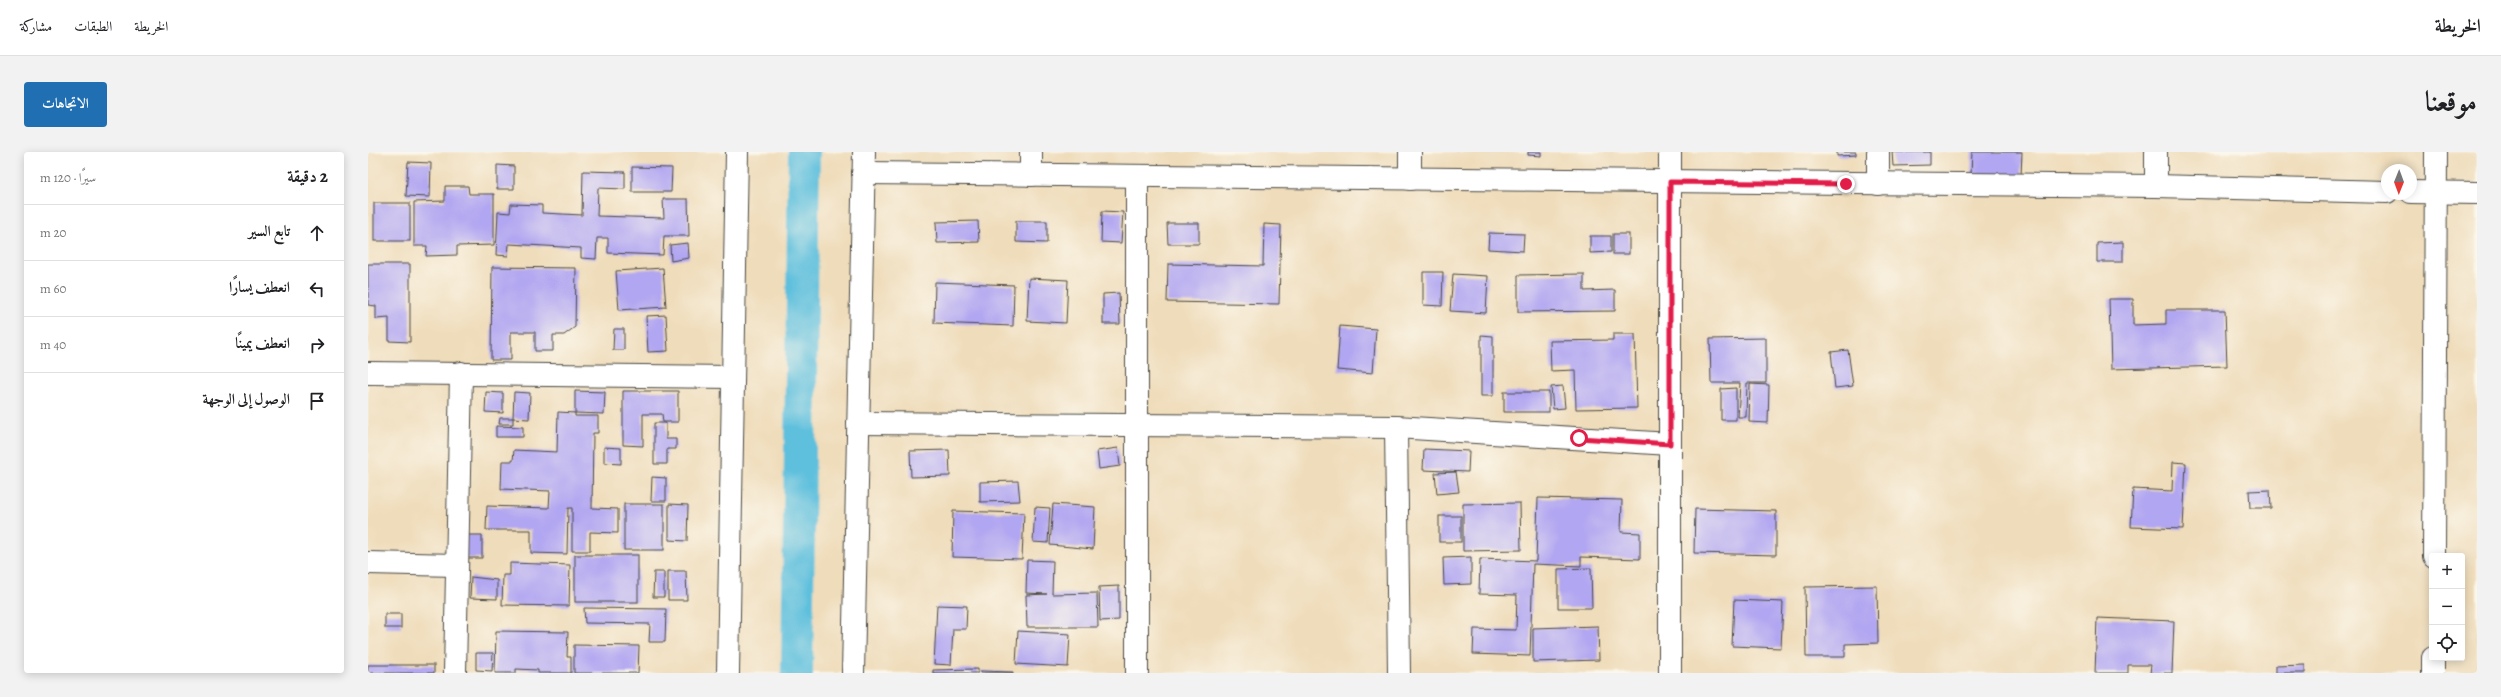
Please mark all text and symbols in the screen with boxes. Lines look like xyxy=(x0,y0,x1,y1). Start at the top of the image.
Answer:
text: الخريطة xyxy=(2435,13,2481,39)
text: مشاركة xyxy=(20,17,52,36)
text: الطبقات xyxy=(74,17,112,36)
text: الخريطة xyxy=(134,17,168,36)
button: الاتجاهات xyxy=(24,82,107,127)
text: موقعنا xyxy=(2425,83,2477,121)
north arrow xyxy=(2381,164,2417,200)
text: 2 دقيقة xyxy=(287,165,328,188)
text: سيرًا · 120 m xyxy=(40,169,96,186)
route end xyxy=(1837,175,1855,193)
text: تابع السير xyxy=(248,221,290,241)
icon: ahead xyxy=(306,222,328,244)
text: 20 m xyxy=(40,224,67,241)
text: انعطف يسارًا xyxy=(229,277,290,297)
icon: left xyxy=(306,278,328,300)
text: 60 m xyxy=(40,280,66,297)
text: انعطف يمينًا xyxy=(235,333,290,353)
icon: right xyxy=(306,334,328,356)
text: 40 m xyxy=(40,336,66,353)
text: الوصول إلى الوجهة xyxy=(203,389,290,409)
icon: arrive xyxy=(306,390,328,412)
route start xyxy=(1570,429,1588,447)
map controls xyxy=(2429,553,2465,661)
button: + xyxy=(2429,553,2465,589)
button: − xyxy=(2429,589,2465,625)
button: locate xyxy=(2429,625,2465,661)

